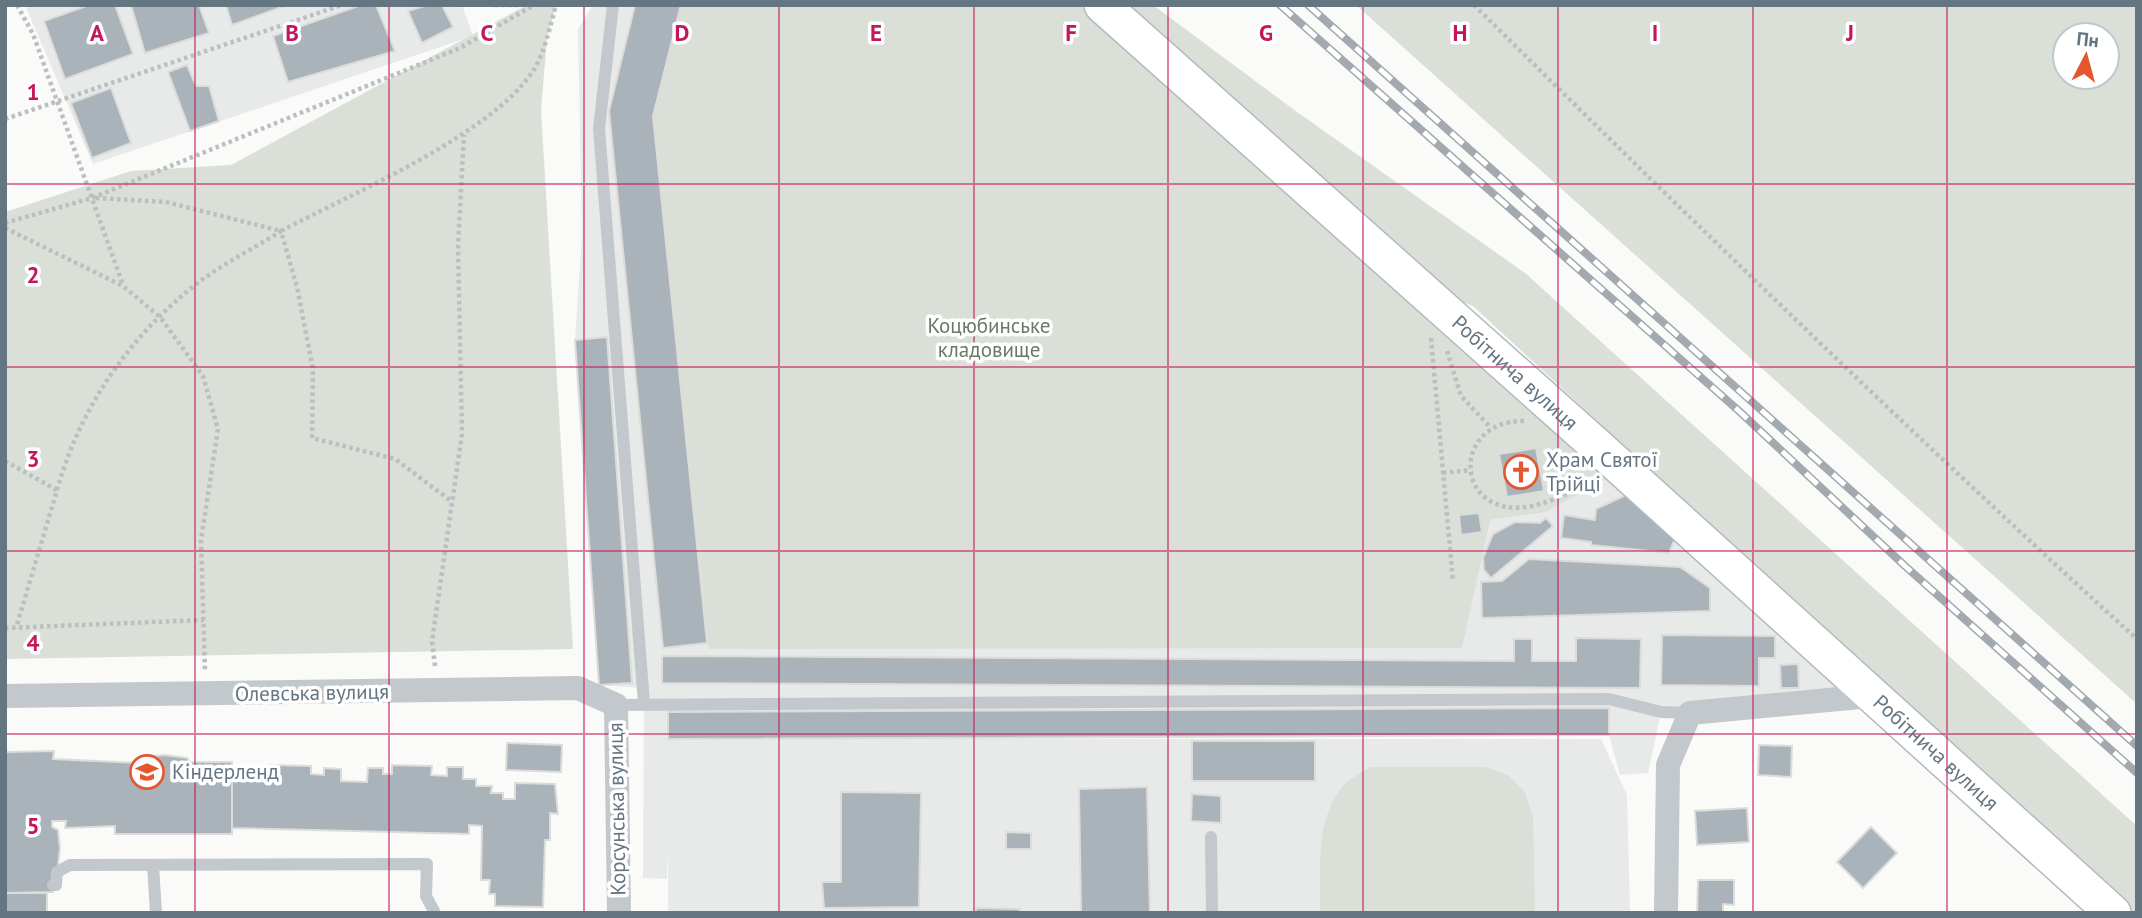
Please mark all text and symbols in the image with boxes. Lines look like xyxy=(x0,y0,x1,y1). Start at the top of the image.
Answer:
text: A xyxy=(90,18,104,47)
text: B xyxy=(285,18,299,47)
text: C xyxy=(481,18,494,47)
text: D xyxy=(675,18,689,47)
text: E xyxy=(870,18,882,47)
text: F xyxy=(1065,18,1077,47)
text: G xyxy=(1259,18,1273,47)
text: H xyxy=(1453,18,1467,47)
text: I xyxy=(1652,18,1658,47)
text: J xyxy=(1845,18,1854,47)
north arrow xyxy=(2051,21,2121,91)
text: Пн xyxy=(2075,26,2100,52)
text: 1 xyxy=(26,77,40,106)
text: 2 xyxy=(26,260,40,289)
street label: Робітнича вулиця xyxy=(1446,309,1584,436)
park label: Коцюбинське кладовище xyxy=(927,312,1051,363)
text: 3 xyxy=(26,444,40,473)
place label: Храм Святої Трійці xyxy=(1546,446,1658,497)
church icon: Храм Святої Трійці xyxy=(1502,453,1540,491)
text: 4 xyxy=(26,628,40,657)
street label: Олевська вулиця xyxy=(235,678,389,707)
street label: Робітнича вулиця xyxy=(1868,689,2005,816)
street label: Корсунська вулиця xyxy=(601,722,632,896)
school or university icon: Кіндерленд xyxy=(128,753,166,791)
place label: Кіндерленд xyxy=(172,758,279,785)
text: 5 xyxy=(26,811,40,840)

